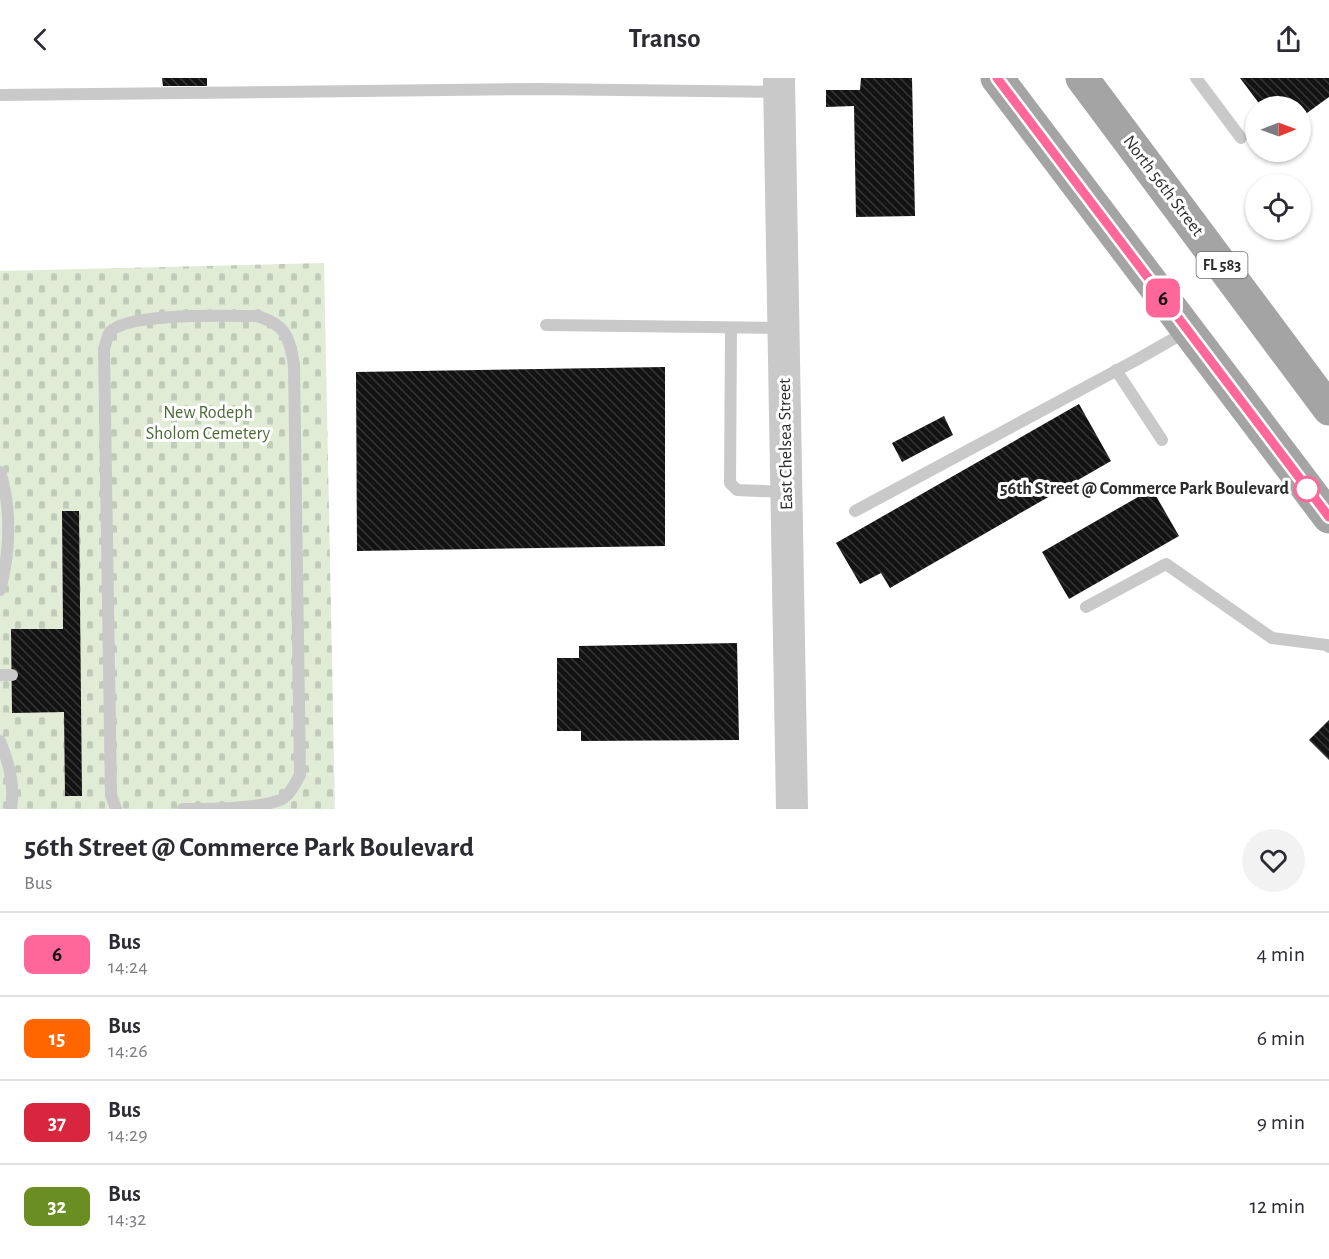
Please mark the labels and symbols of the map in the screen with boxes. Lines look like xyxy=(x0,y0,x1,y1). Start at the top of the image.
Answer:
north arrow xyxy=(1245,96,1311,162)
street label: North 56th Street xyxy=(1119,132,1207,240)
road number: FL 583 xyxy=(1196,252,1248,278)
line badge: 6 xyxy=(1144,278,1182,318)
street label: East Chelsea Street xyxy=(776,378,796,510)
park label: New Rodeph Sholom Cemetery xyxy=(146,404,271,443)
marker: 56th Street @ Commerce Park Boulevard xyxy=(1294,476,1320,502)
place label: 56th Street @ Commerce Park Boulevard xyxy=(1000,480,1290,498)

